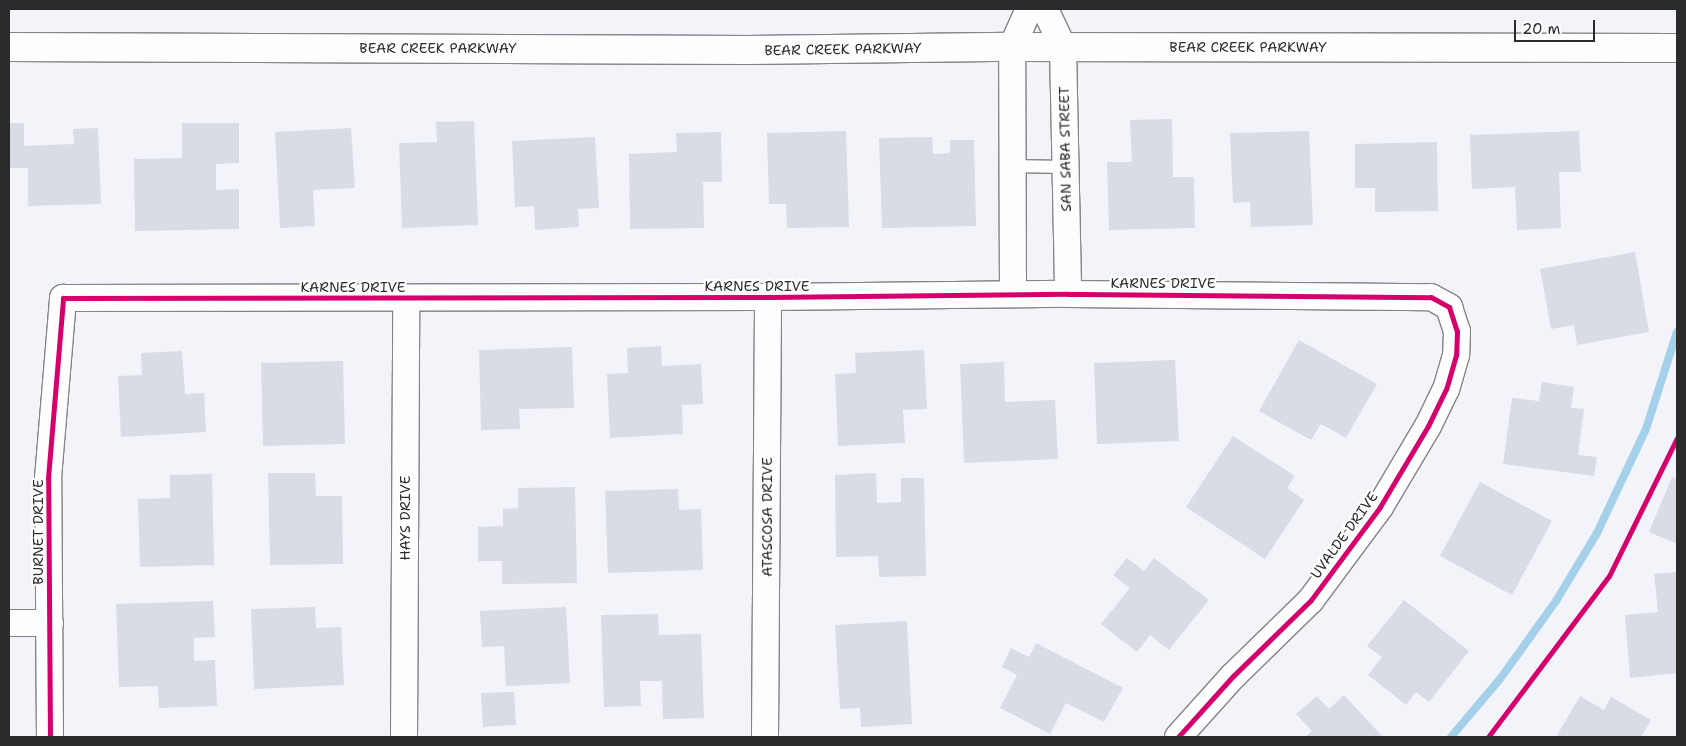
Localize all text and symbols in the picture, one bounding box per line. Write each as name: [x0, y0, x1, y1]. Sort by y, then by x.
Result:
scale bar: [1516, 10, 1597, 42]
text: 20 m: [1522, 19, 1561, 39]
street label: BEAR CREEK PARKWAY: [764, 39, 922, 59]
street label: BEAR CREEK PARKWAY: [1169, 39, 1327, 55]
street label: BEAR CREEK PARKWAY: [359, 40, 517, 56]
street label: SAN SABA STREET: [1056, 86, 1074, 212]
street label: KARNES DRIVE: [1110, 275, 1216, 291]
street label: KARNES DRIVE: [704, 278, 810, 294]
street label: KARNES DRIVE: [300, 279, 406, 295]
street label: ATASCOSA DRIVE: [759, 457, 775, 577]
street label: HAYS DRIVE: [397, 476, 413, 560]
street label: BURNET DRIVE: [30, 479, 46, 585]
street label: UVALDE DRIVE: [1307, 488, 1381, 582]

